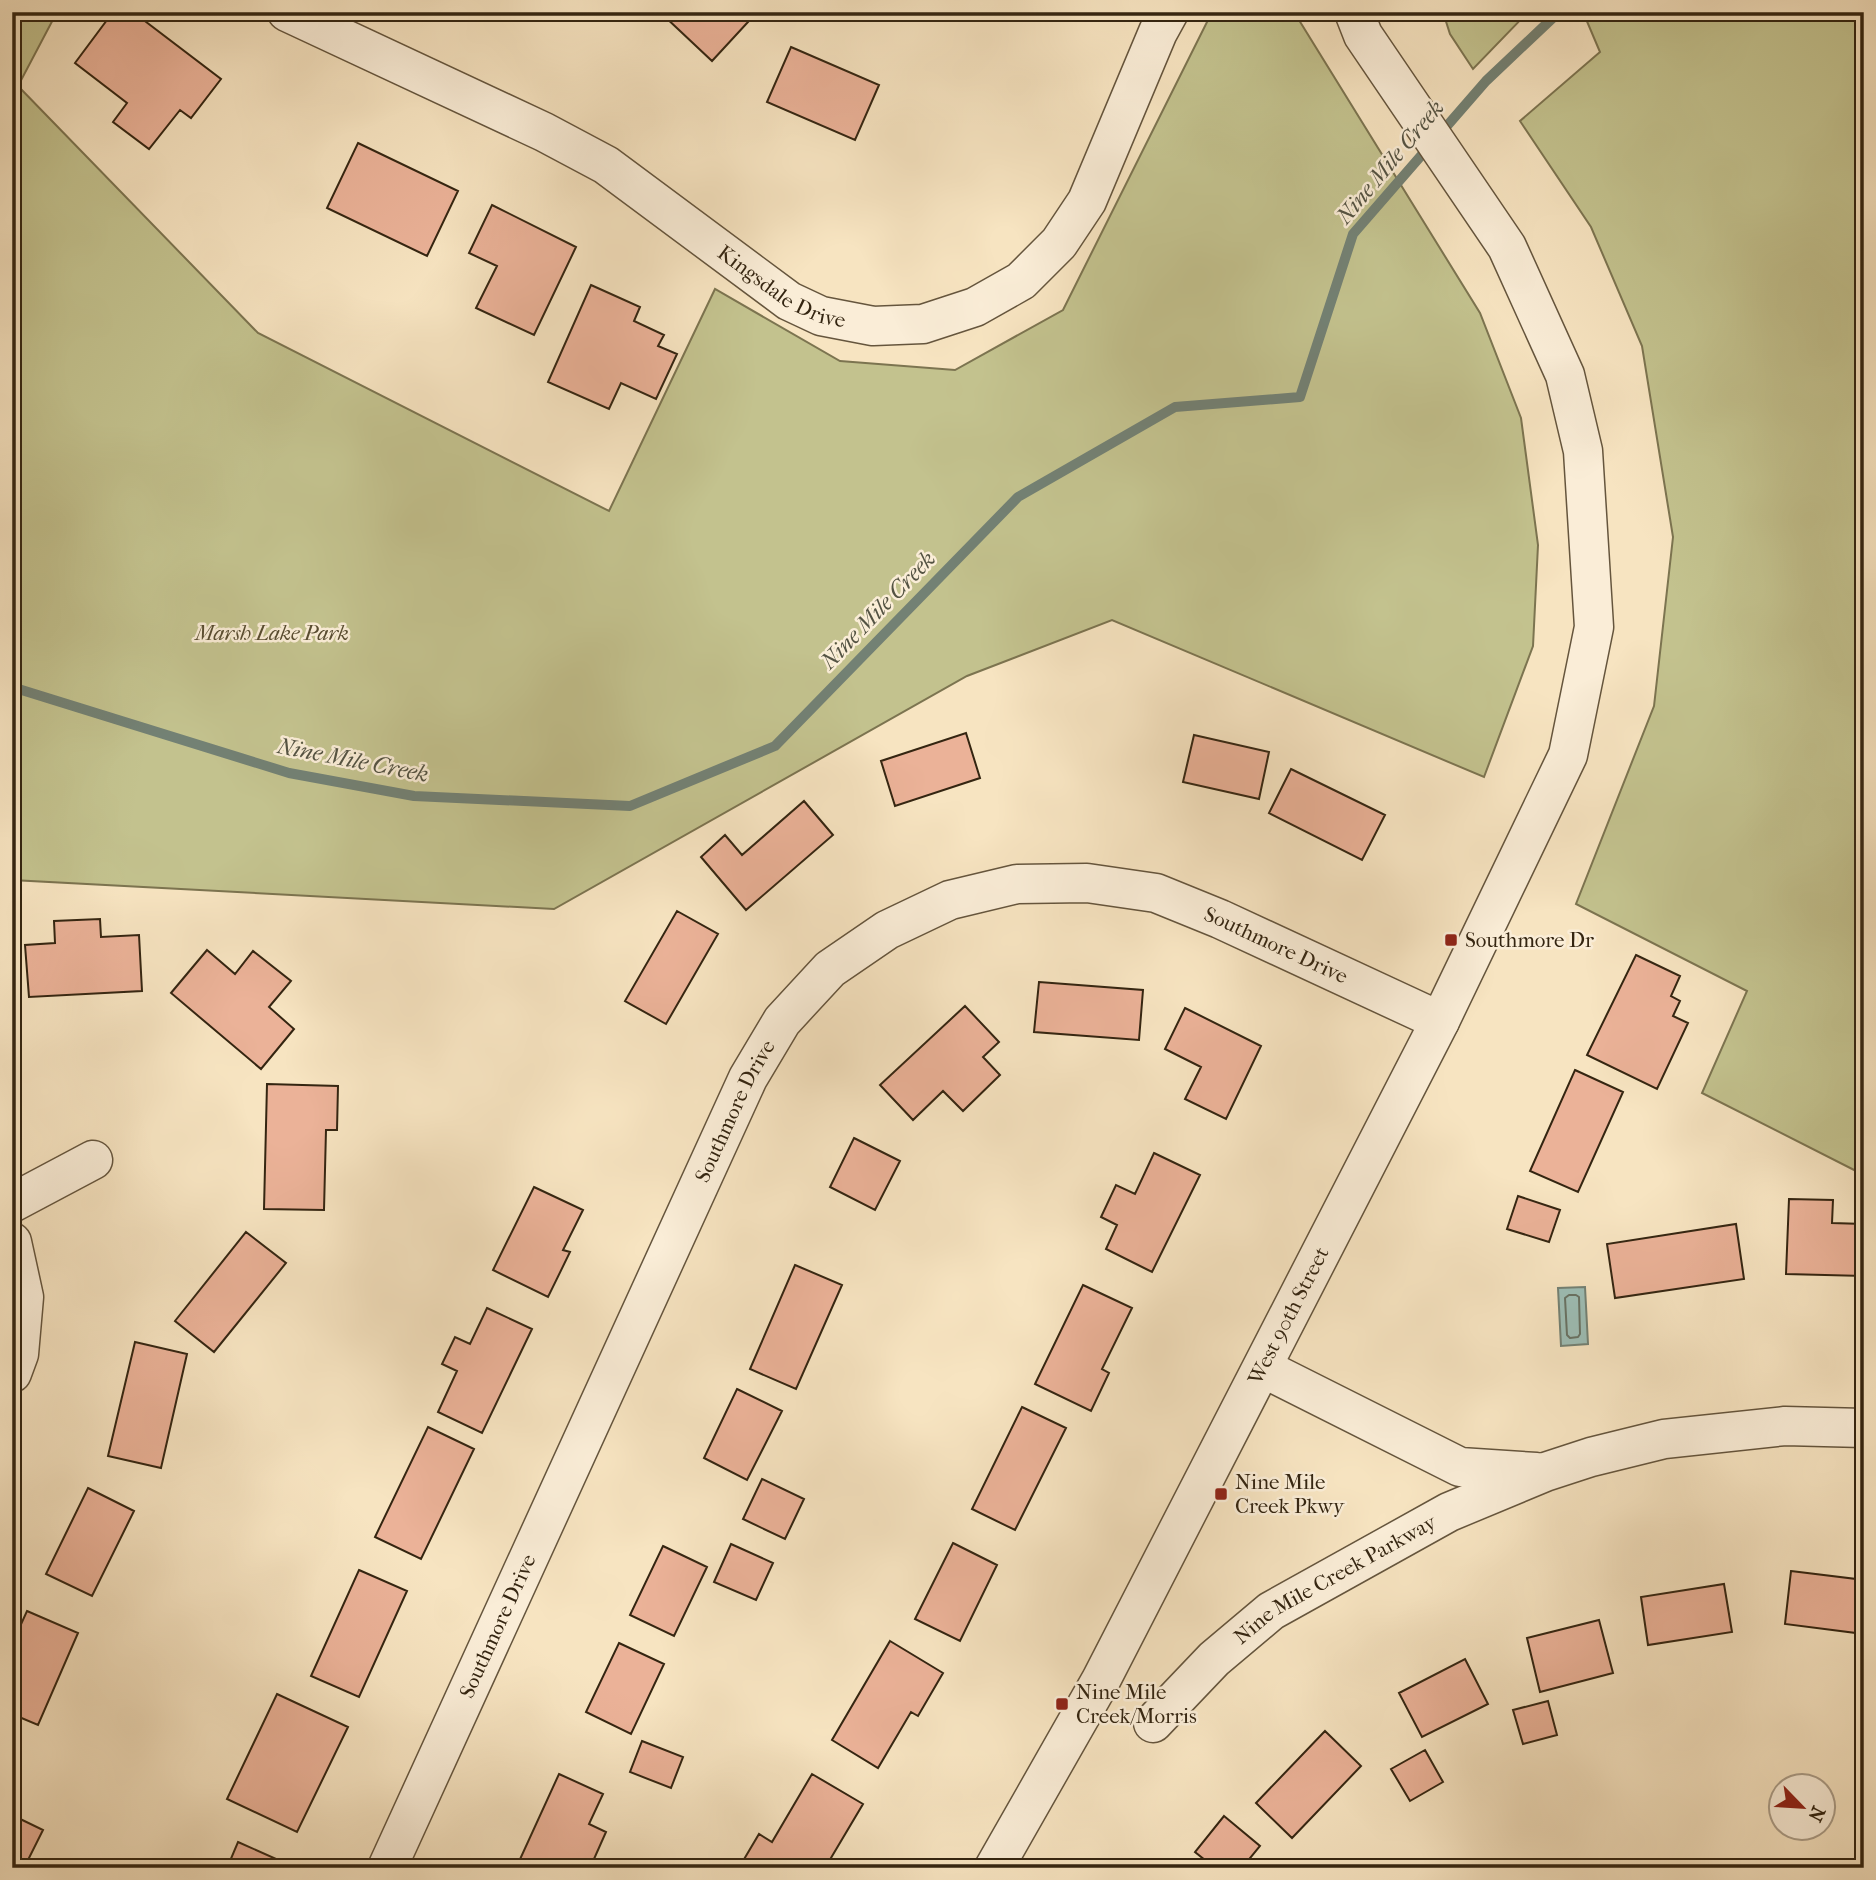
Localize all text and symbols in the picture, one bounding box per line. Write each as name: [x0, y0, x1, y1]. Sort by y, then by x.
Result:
water label: Nine Mile Creek: [1330, 95, 1450, 230]
street label: Kingsdale Drive: [713, 240, 847, 332]
water label: Nine Mile Creek: [814, 545, 941, 675]
park label: Marsh Lake Park: [193, 621, 349, 645]
water label: Nine Mile Creek: [274, 732, 431, 788]
street label: Southmore Drive: [1201, 902, 1352, 989]
place label: Southmore Dr: [1465, 928, 1594, 952]
marker: Southmore Dr: [1443, 932, 1459, 948]
street label: Southmore Drive: [690, 1036, 780, 1186]
street label: West 90th Street: [1243, 1242, 1334, 1389]
place label: Nine Mile Creek Pkwy: [1235, 1470, 1345, 1518]
marker: Nine Mile Creek Pkwy: [1213, 1486, 1229, 1502]
street label: Nine Mile Creek Parkway: [1229, 1509, 1441, 1649]
street label: Southmore Drive: [454, 1550, 541, 1702]
place label: Nine Mile Creek/Morris: [1076, 1680, 1197, 1728]
marker: Nine Mile Creek/Morris: [1054, 1696, 1070, 1712]
north arrow: [1768, 1772, 1838, 1842]
text: N: [1803, 1803, 1830, 1825]

